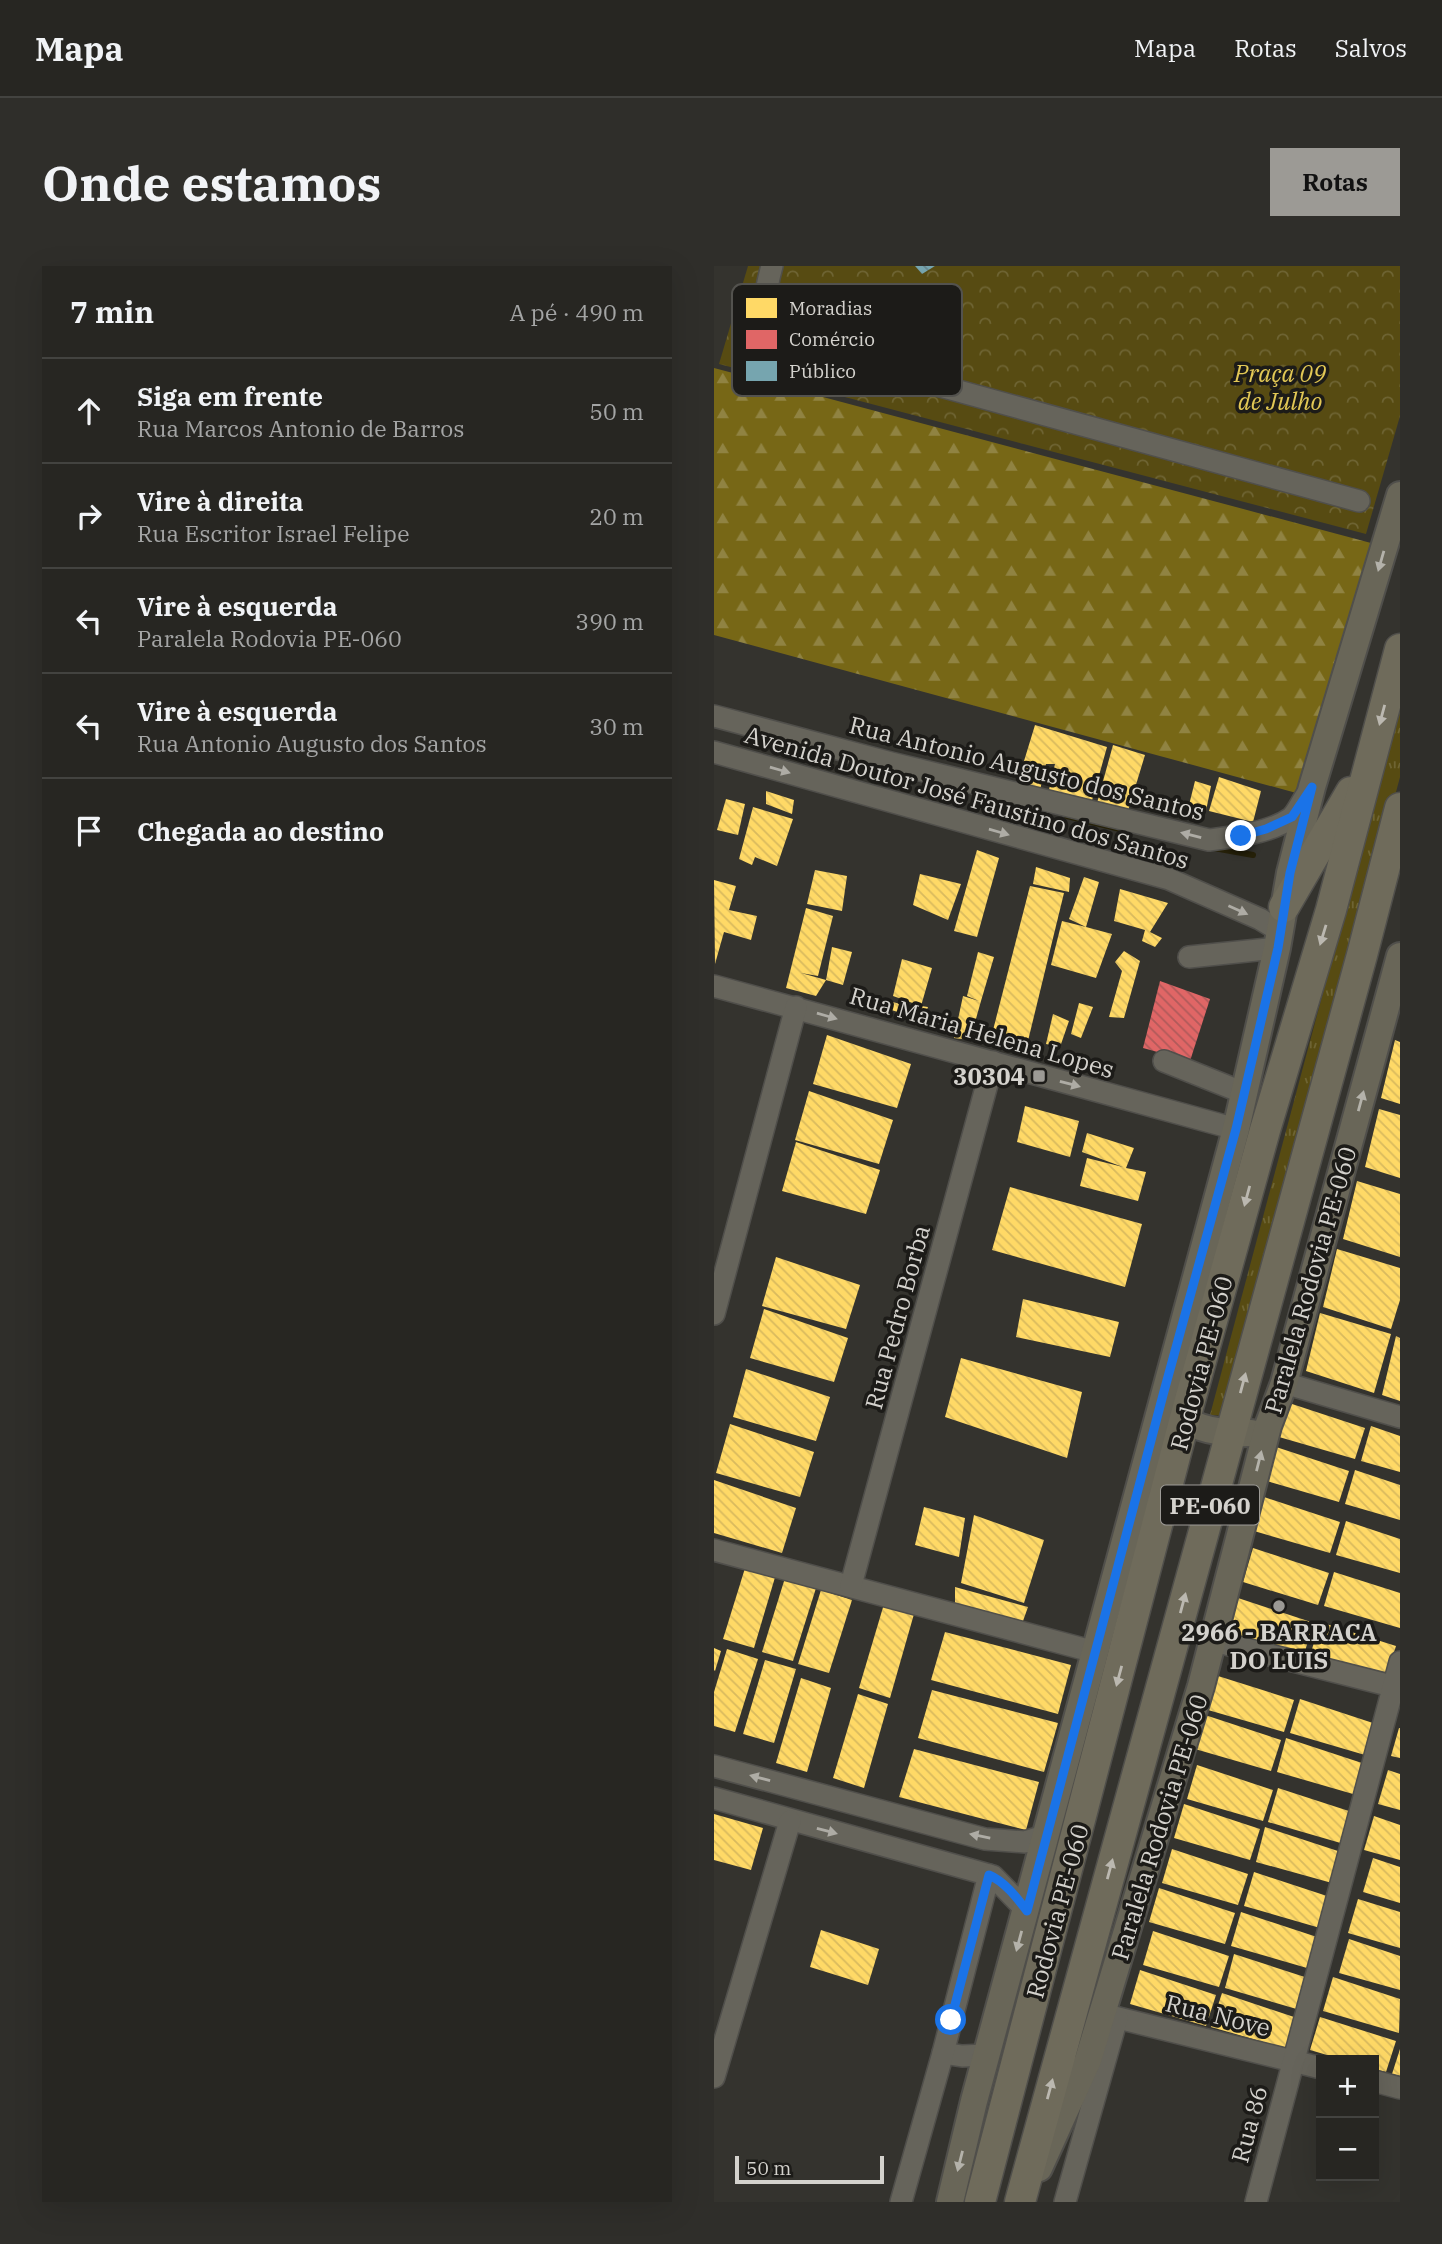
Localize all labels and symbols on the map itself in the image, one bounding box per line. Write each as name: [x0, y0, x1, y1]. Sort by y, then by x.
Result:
legend: [732, 284, 962, 396]
text: Moradias: [789, 296, 872, 320]
text: Comércio: [789, 327, 875, 351]
park label: Praça 09 de Julho: [1233, 357, 1327, 417]
text: Público: [789, 359, 856, 383]
one-way arrow: [1376, 550, 1386, 571]
one-way arrow: [1376, 704, 1387, 726]
street label: Rua Antonio Augusto dos Santos: [846, 708, 1208, 828]
street label: Avenida Doutor José Faustino dos Santos: [741, 718, 1193, 876]
one-way arrow: [770, 766, 791, 776]
route end: [1225, 820, 1256, 851]
one-way arrow: [989, 827, 1010, 837]
one-way arrow: [1180, 830, 1202, 841]
one-way arrow: [1228, 904, 1248, 916]
one-way arrow: [1318, 924, 1328, 945]
street label: Rua Maria Helena Lopes: [846, 979, 1118, 1085]
one-way arrow: [817, 1011, 839, 1022]
place label: 30304: [953, 1060, 1025, 1092]
marker: 30304: [1031, 1068, 1047, 1084]
one-way arrow: [1060, 1079, 1081, 1089]
one-way arrow: [1357, 1090, 1367, 1111]
street label: Paralela Rodovia PE-060: [1257, 1143, 1363, 1417]
one-way arrow: [1241, 1186, 1251, 1207]
street label: Rua Pedro Borba: [857, 1221, 937, 1413]
street label: Rodovia PE-060: [1162, 1272, 1240, 1454]
one-way arrow: [1239, 1372, 1249, 1393]
one-way arrow: [1254, 1450, 1265, 1472]
road number: PE-060: [1161, 1486, 1259, 1524]
one-way arrow: [1178, 1592, 1189, 1614]
marker: 2966 - BARRACA DO LUIS: [1271, 1598, 1287, 1614]
place label: 2966 - BARRACA DO LUIS: [1181, 1616, 1377, 1676]
one-way arrow: [1113, 1665, 1124, 1687]
street label: Paralela Rodovia PE-060: [1103, 1690, 1215, 1964]
one-way arrow: [749, 1772, 771, 1783]
street label: Rodovia PE-060: [1018, 1820, 1096, 2002]
one-way arrow: [816, 1826, 837, 1836]
one-way arrow: [969, 1831, 991, 1842]
one-way arrow: [1106, 1859, 1116, 1880]
one-way arrow: [1013, 1931, 1023, 1952]
street label: Rua Nove: [1162, 1987, 1274, 2043]
route start: [935, 2004, 966, 2035]
one-way arrow: [1046, 2078, 1056, 2099]
street label: Rua 86: [1223, 2082, 1275, 2166]
one-way arrow: [954, 2150, 965, 2172]
scale bar: [735, 2153, 884, 2185]

